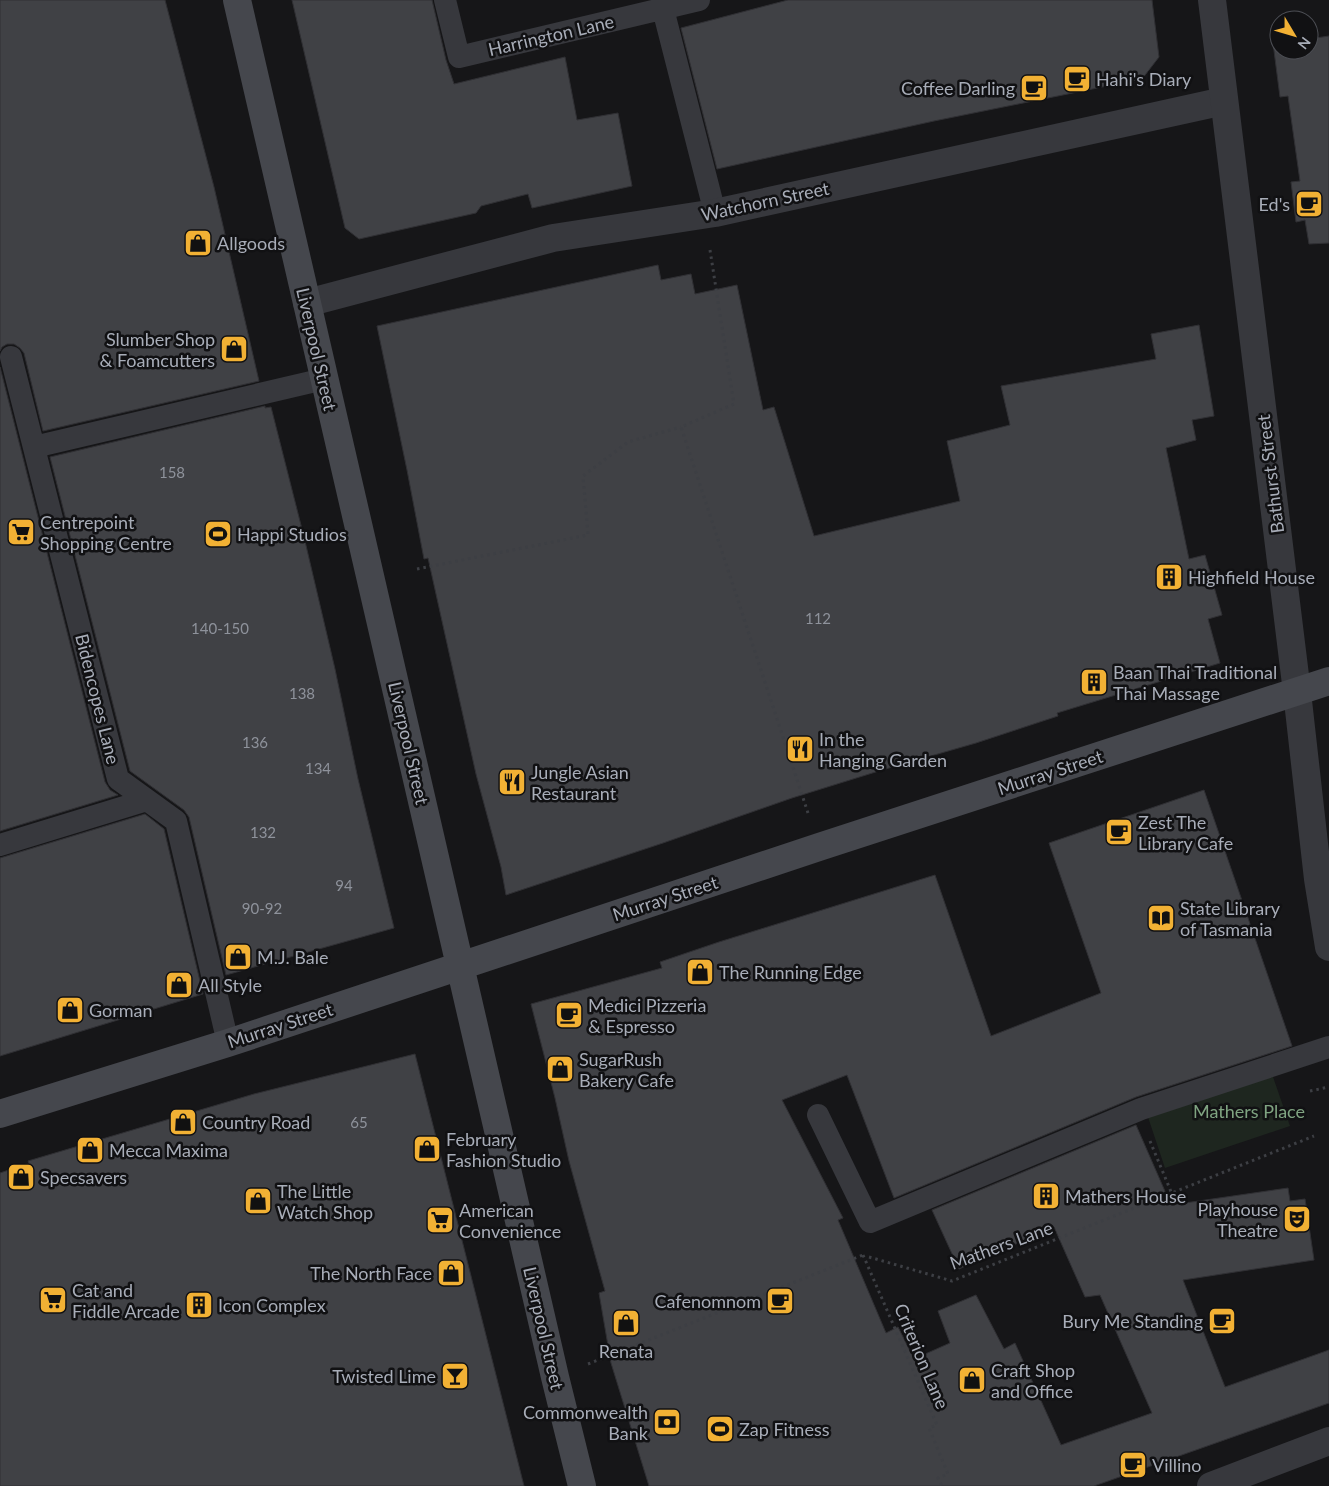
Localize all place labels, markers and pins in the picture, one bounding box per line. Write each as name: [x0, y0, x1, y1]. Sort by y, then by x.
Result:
cafe icon: Hahi's Diary: [1062, 64, 1092, 94]
place label: Hahi's Diary: [1096, 68, 1192, 90]
cafe icon: Coffee Darling: [1019, 73, 1049, 103]
place label: Coffee Darling: [901, 77, 1015, 99]
cafe icon: Ed's: [1294, 189, 1324, 219]
place label: Ed's: [1259, 193, 1290, 215]
shop icon: Allgoods: [183, 228, 213, 258]
place label: Allgoods: [217, 232, 285, 254]
place label: Slumber Shop & Foamcutters: [100, 328, 215, 371]
shop icon: Slumber Shop & Foamcutters: [219, 334, 249, 364]
place label: Centrepoint Shopping Centre: [40, 511, 172, 554]
supermarket icon: Centrepoint Shopping Centre: [6, 517, 36, 547]
sports icon: Happi Studios: [203, 519, 233, 549]
place label: Happi Studios: [237, 523, 347, 545]
building icon: Highfield House: [1154, 562, 1184, 592]
place label: Highfield House: [1188, 566, 1315, 588]
place label: Baan Thai Traditional Thai Massage: [1113, 661, 1277, 704]
building icon: Baan Thai Traditional Thai Massage: [1079, 667, 1109, 697]
place label: In the Hanging Garden: [819, 728, 947, 771]
restaurant icon: In the Hanging Garden: [785, 734, 815, 764]
place label: Jungle Asian Restaurant: [531, 761, 629, 804]
restaurant icon: Jungle Asian Restaurant: [497, 767, 527, 797]
place label: Zest The Library Cafe: [1138, 811, 1233, 854]
cafe icon: Zest The Library Cafe: [1104, 817, 1134, 847]
place label: State Library of Tasmania: [1180, 897, 1281, 940]
library icon: State Library of Tasmania: [1146, 903, 1176, 933]
shop icon: M.J. Bale: [223, 942, 253, 972]
place label: M.J. Bale: [257, 946, 328, 968]
shop icon: The Running Edge: [685, 957, 715, 987]
place label: The Running Edge: [719, 961, 862, 983]
shop icon: All Style: [164, 970, 194, 1000]
place label: All Style: [198, 974, 262, 996]
place label: Medici Pizzeria & Espresso: [588, 994, 706, 1037]
shop icon: Gorman: [55, 995, 85, 1025]
place label: Gorman: [89, 999, 153, 1021]
cafe icon: Medici Pizzeria & Espresso: [554, 1000, 584, 1030]
place label: SugarRush Bakery Cafe: [579, 1048, 674, 1091]
shop icon: SugarRush Bakery Cafe: [545, 1054, 575, 1084]
shop icon: Country Road: [168, 1107, 198, 1137]
place label: Country Road: [202, 1111, 310, 1133]
place label: February Fashion Studio: [446, 1128, 561, 1171]
shop icon: February Fashion Studio: [412, 1134, 442, 1164]
shop icon: Mecca Maxima: [75, 1135, 105, 1165]
place label: Mecca Maxima: [109, 1139, 228, 1161]
shop icon: Specsavers: [6, 1162, 36, 1192]
place label: Specsavers: [40, 1166, 127, 1188]
place label: The Little Watch Shop: [277, 1180, 373, 1223]
building icon: Mathers House: [1031, 1181, 1061, 1211]
place label: Mathers House: [1065, 1185, 1186, 1207]
shop icon: The Little Watch Shop: [243, 1186, 273, 1216]
place label: Playhouse Theatre: [1197, 1198, 1278, 1241]
place label: American Convenience: [459, 1199, 561, 1242]
theatre icon: Playhouse Theatre: [1282, 1204, 1312, 1234]
supermarket icon: American Convenience: [425, 1205, 455, 1235]
shop icon: The North Face: [436, 1258, 466, 1288]
place label: The North Face: [310, 1262, 432, 1284]
place label: Cat and Fiddle Arcade: [72, 1279, 180, 1322]
supermarket icon: Cat and Fiddle Arcade: [38, 1285, 68, 1315]
cafe icon: Cafenomnom: [765, 1286, 795, 1316]
building icon: Icon Complex: [184, 1290, 214, 1320]
place label: Cafenomnom: [655, 1290, 761, 1312]
place label: Icon Complex: [218, 1294, 326, 1316]
cafe icon: Bury Me Standing: [1207, 1306, 1237, 1336]
shop icon: Renata: [611, 1308, 641, 1338]
place label: Bury Me Standing: [1062, 1310, 1203, 1332]
place label: Renata: [599, 1340, 653, 1362]
place label: Craft Shop and Office: [991, 1359, 1075, 1402]
bar icon: Twisted Lime: [440, 1361, 470, 1391]
place label: Twisted Lime: [332, 1365, 436, 1387]
shop icon: Craft Shop and Office: [957, 1365, 987, 1395]
place label: Commonwealth Bank: [523, 1401, 649, 1444]
bank icon: Commonwealth Bank: [652, 1407, 682, 1437]
sports icon: Zap Fitness: [705, 1414, 735, 1444]
place label: Zap Fitness: [739, 1418, 830, 1440]
cafe icon: Villino: [1118, 1450, 1148, 1480]
place label: Villino: [1152, 1454, 1202, 1476]

